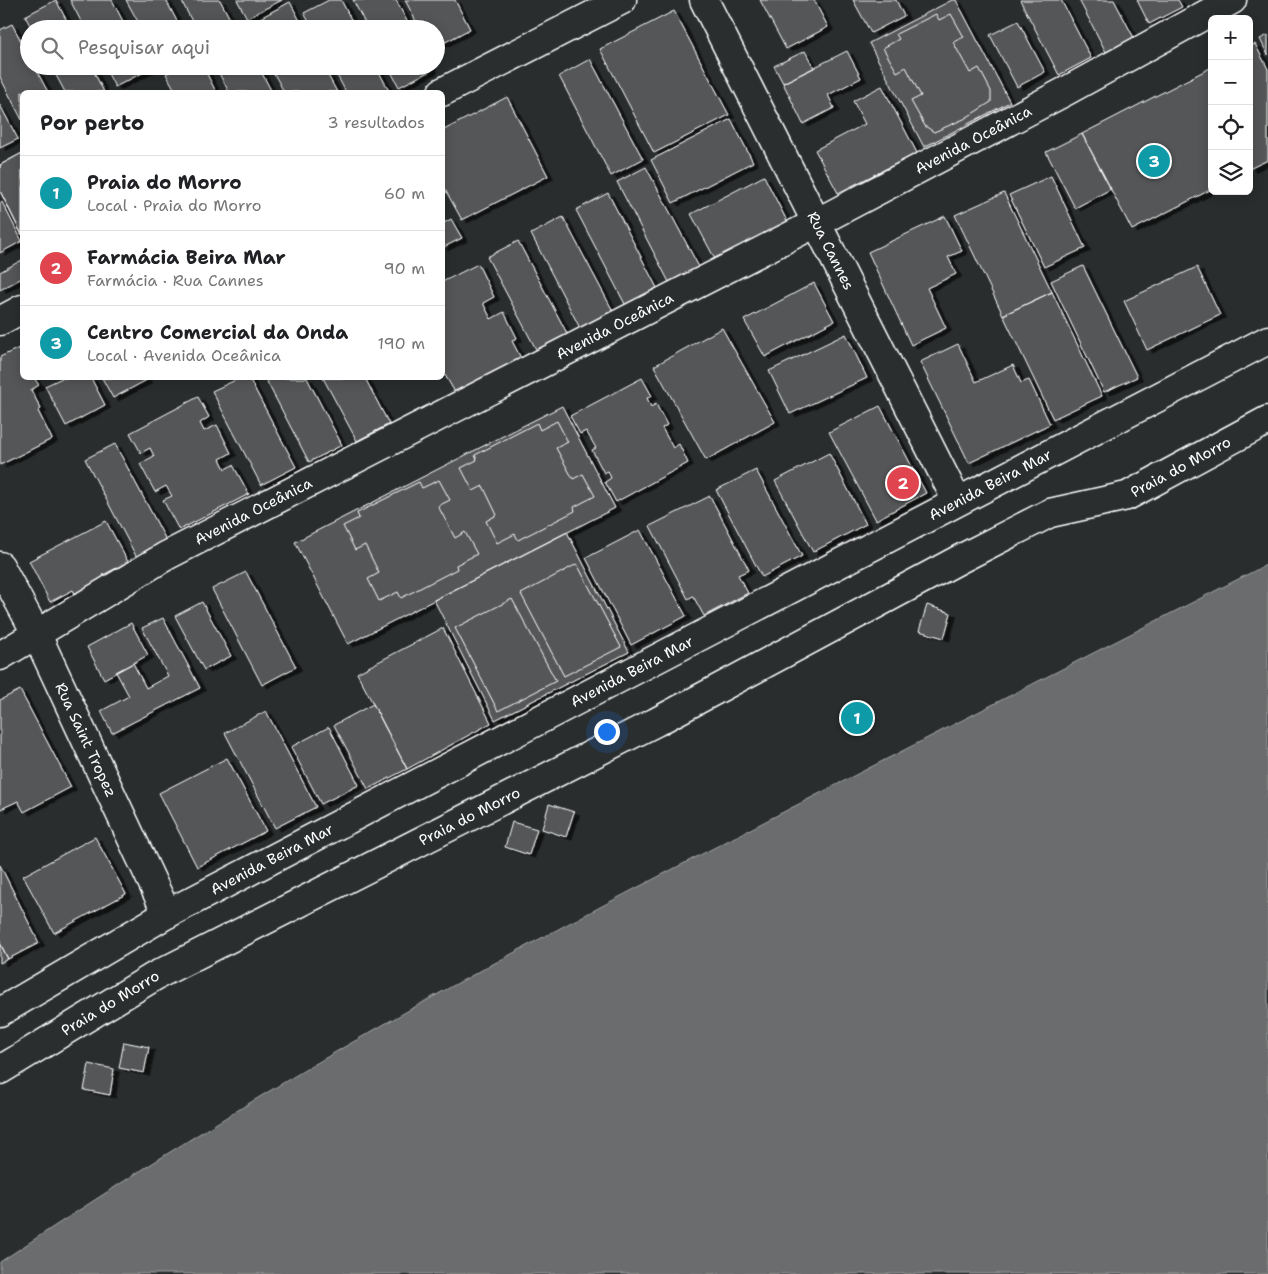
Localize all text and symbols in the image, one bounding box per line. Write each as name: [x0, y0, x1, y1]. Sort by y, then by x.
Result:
map controls: [1208, 15, 1253, 195]
button: +: [1208, 15, 1253, 60]
search box: [20, 20, 445, 75]
icon: search: [38, 34, 66, 62]
text: Pesquisar aqui: [78, 35, 210, 60]
button: −: [1208, 60, 1253, 105]
street label: Avenida Oceânica: [911, 101, 1036, 179]
button: locate: [1208, 105, 1253, 150]
text: Por perto: [40, 109, 144, 137]
text: 3 resultados: [327, 112, 425, 133]
pin: 3: [1138, 142, 1170, 180]
button: layers: [1208, 150, 1253, 195]
text: Praia do Morro: [87, 170, 242, 195]
text: 1: [52, 183, 60, 204]
text: 60 m: [384, 183, 425, 204]
text: Local · Praia do Morro: [87, 195, 261, 216]
street label: Rua Cannes: [802, 208, 859, 293]
text: Farmácia Beira Mar: [87, 245, 286, 270]
text: 2: [50, 258, 62, 279]
text: 90 m: [384, 258, 425, 279]
text: Farmácia · Rua Cannes: [87, 270, 264, 291]
street label: Avenida Oceânica: [553, 287, 677, 365]
text: Centro Comercial da Onda: [87, 320, 348, 345]
text: 3: [50, 333, 62, 354]
text: 190 m: [378, 333, 425, 354]
text: Local · Avenida Oceânica: [87, 345, 281, 366]
street label: Praia do Morro: [1127, 432, 1234, 502]
street label: Avenida Beira Mar: [925, 444, 1055, 525]
pin: 2: [887, 464, 919, 502]
street label: Avenida Oceânica: [191, 473, 316, 550]
street label: Avenida Beira Mar: [567, 631, 697, 712]
street label: Rua Saint Tropez: [50, 679, 121, 800]
pin: 1: [841, 699, 873, 737]
your location: [594, 719, 620, 745]
street label: Praia do Morro: [416, 782, 524, 851]
street label: Avenida Beira Mar: [207, 819, 337, 900]
street label: Praia do Morro: [58, 966, 163, 1040]

